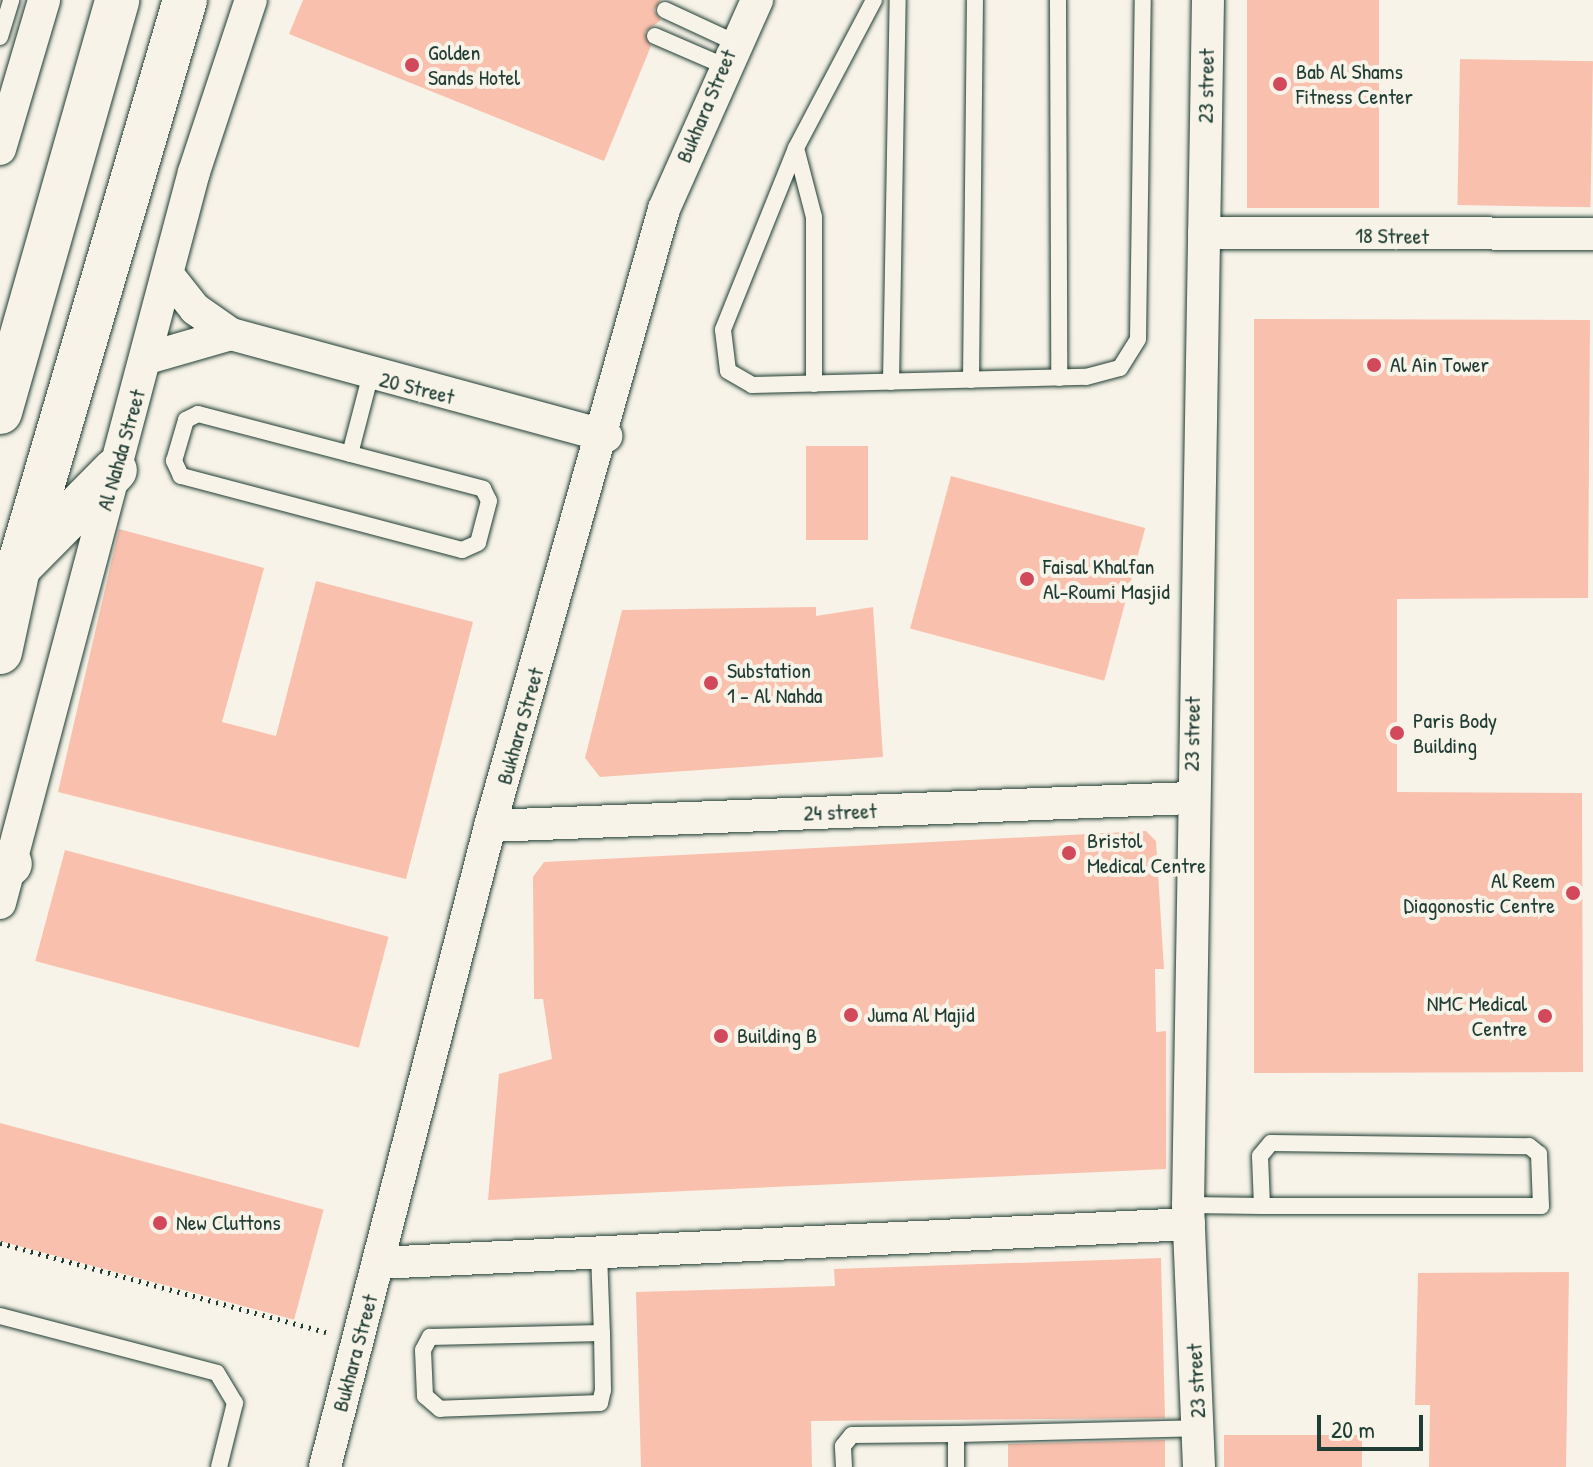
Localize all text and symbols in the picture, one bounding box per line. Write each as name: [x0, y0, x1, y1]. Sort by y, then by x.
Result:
place label: Golden Sands Hotel: [428, 39, 520, 90]
street label: Bukhara Street: [670, 45, 742, 167]
street label: 23 street: [1192, 48, 1220, 124]
marker: Golden Sands Hotel: [403, 56, 421, 74]
place label: Bab Al Shams Fitness Center: [1296, 58, 1413, 110]
marker: Bab Al Shams Fitness Center: [1271, 75, 1289, 93]
street label: 18 Street: [1355, 222, 1429, 250]
place label: Al Ain Tower: [1390, 352, 1489, 378]
marker: Al Ain Tower: [1365, 356, 1383, 374]
street label: 20 Street: [377, 366, 457, 410]
street label: Al Nahda Street: [91, 386, 151, 514]
place label: Faisal Khalfan Al-Roumi Masjid: [1043, 553, 1170, 604]
marker: Faisal Khalfan Al-Roumi Masjid: [1018, 570, 1036, 588]
place label: Substation 1 - Al Nahda: [727, 657, 822, 708]
street label: Bukhara Street: [491, 665, 549, 787]
marker: Substation 1 - Al Nahda: [702, 674, 720, 692]
street label: 23 street: [1178, 696, 1206, 772]
place label: Paris Body Building: [1413, 707, 1497, 758]
marker: Paris Body Building: [1388, 724, 1406, 742]
street label: 24 street: [803, 798, 877, 826]
place label: Bristol Medical Centre: [1087, 827, 1206, 878]
marker: Bristol Medical Centre: [1058, 842, 1080, 864]
place label: Al Reem Diagonostic Centre: [1403, 867, 1555, 918]
marker: Al Reem Diagonostic Centre: [1562, 882, 1584, 904]
place label: NMC Medical Centre: [1427, 990, 1527, 1042]
place label: Juma Al Majid: [867, 1002, 975, 1028]
marker: NMC Medical Centre: [1534, 1005, 1556, 1027]
marker: Juma Al Majid: [842, 1006, 860, 1024]
place label: Building B: [737, 1023, 817, 1049]
marker: Building B: [712, 1027, 730, 1045]
place label: New Cluttons: [176, 1210, 281, 1236]
marker: New Cluttons: [151, 1214, 169, 1232]
street label: Bukhara Street: [327, 1291, 383, 1415]
street label: 23 street: [1181, 1343, 1211, 1419]
scale bar: [1321, 1399, 1427, 1449]
text: 20 m: [1331, 1413, 1375, 1445]

